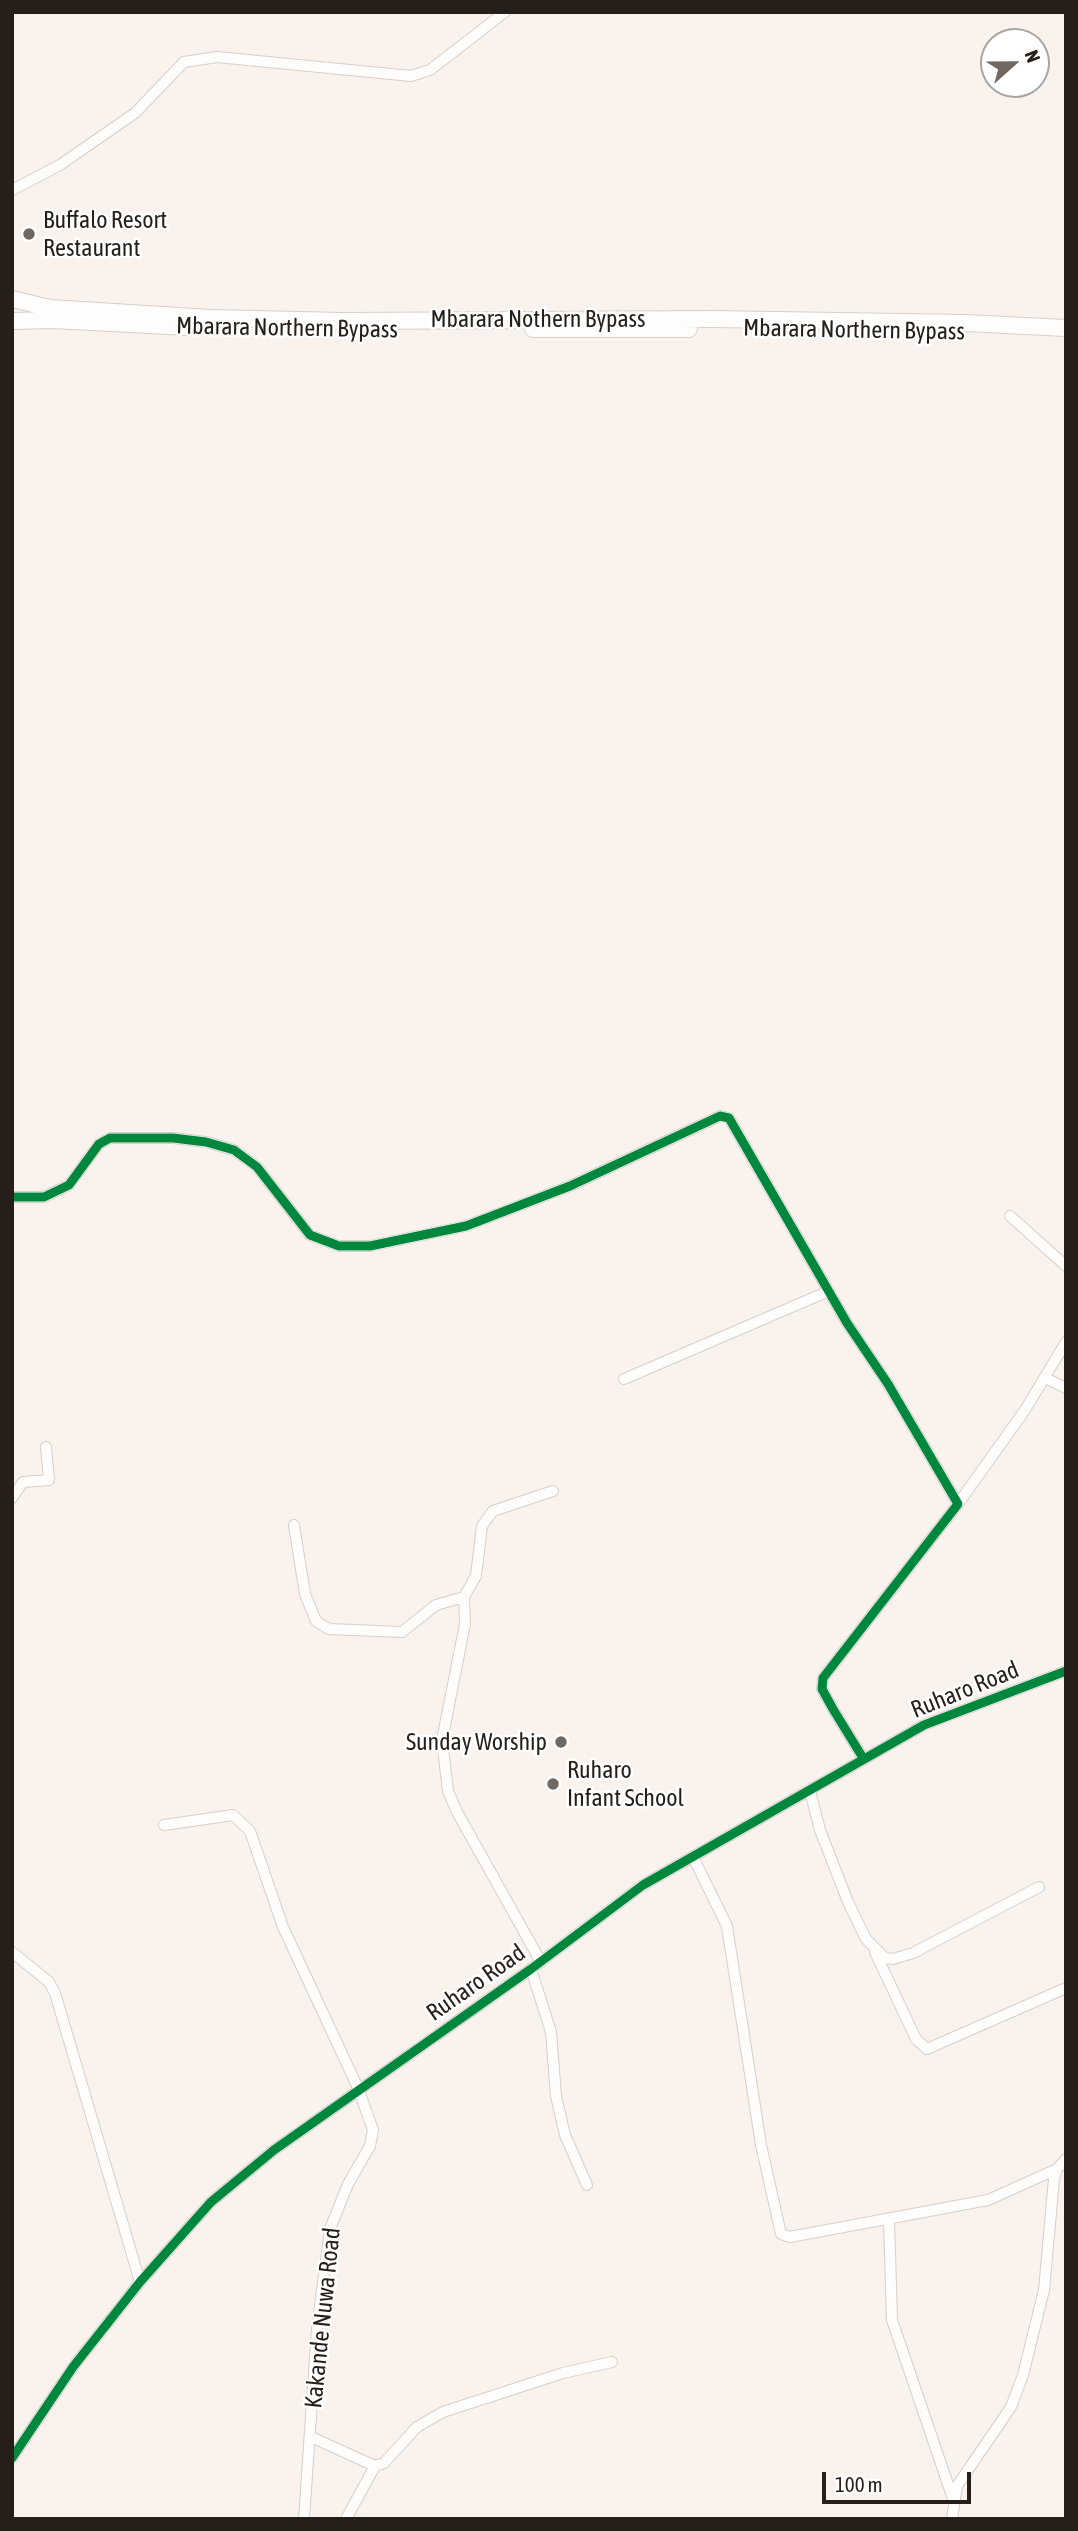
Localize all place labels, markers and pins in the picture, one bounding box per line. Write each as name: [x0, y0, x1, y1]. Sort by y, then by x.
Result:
place label: Buffalo Resort Restaurant: [43, 206, 167, 262]
marker: Buffalo Resort Restaurant: [21, 226, 37, 242]
place label: Sunday Worship: [406, 1728, 547, 1756]
marker: Sunday Worship: [553, 1734, 569, 1750]
place label: Ruharo Infant School: [567, 1756, 684, 1812]
marker: Ruharo Infant School: [545, 1776, 561, 1792]

